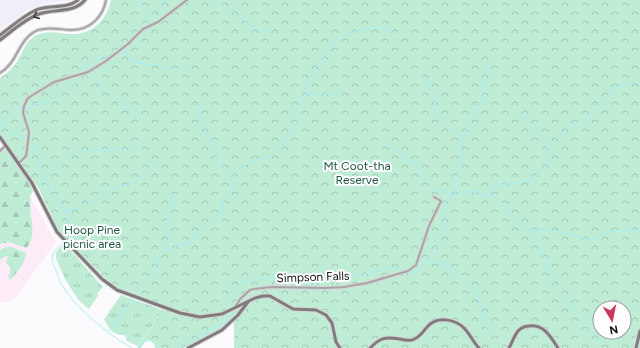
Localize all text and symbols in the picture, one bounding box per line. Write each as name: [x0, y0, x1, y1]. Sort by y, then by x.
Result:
one-way arrow: [33, 11, 40, 19]
park label: Mt Coot-tha Reserve: [323, 159, 391, 187]
park label: Hoop Pine picnic area: [63, 223, 121, 251]
street label: Simpson Falls: [276, 269, 350, 285]
north arrow: [592, 300, 632, 340]
text: N: [608, 322, 619, 336]

